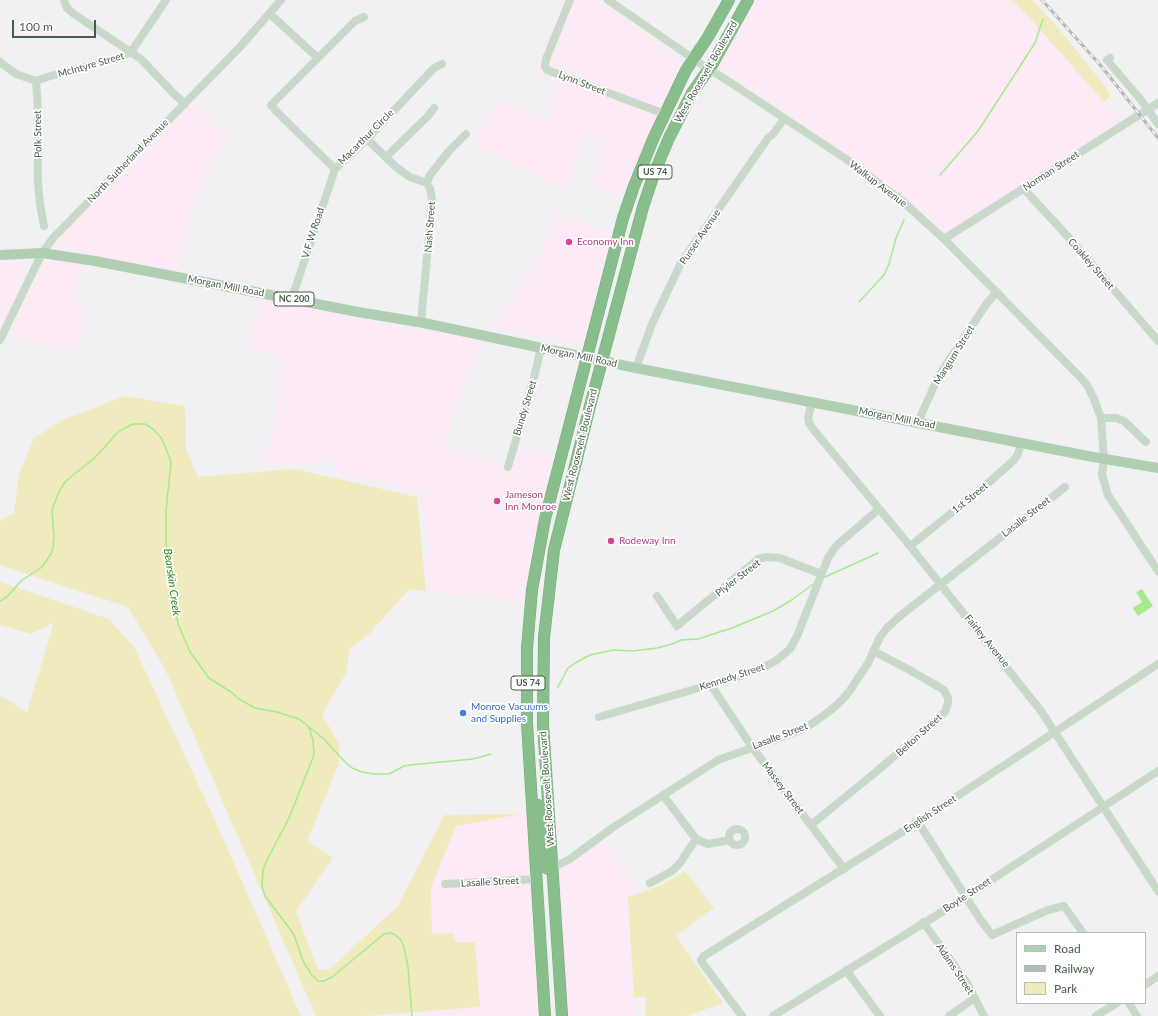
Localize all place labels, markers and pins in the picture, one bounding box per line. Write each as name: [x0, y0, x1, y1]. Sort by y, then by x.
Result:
place label: Economy Inn: [577, 236, 634, 248]
marker: Economy Inn: [564, 237, 574, 247]
place label: Jameson Inn Monroe: [505, 489, 556, 512]
marker: Jameson Inn Monroe: [492, 496, 502, 506]
place label: Rodeway Inn: [619, 535, 676, 547]
marker: Rodeway Inn: [606, 536, 616, 546]
place label: Monroe Vacuums and Supplies: [471, 701, 548, 724]
marker: Monroe Vacuums and Supplies: [458, 708, 468, 718]

